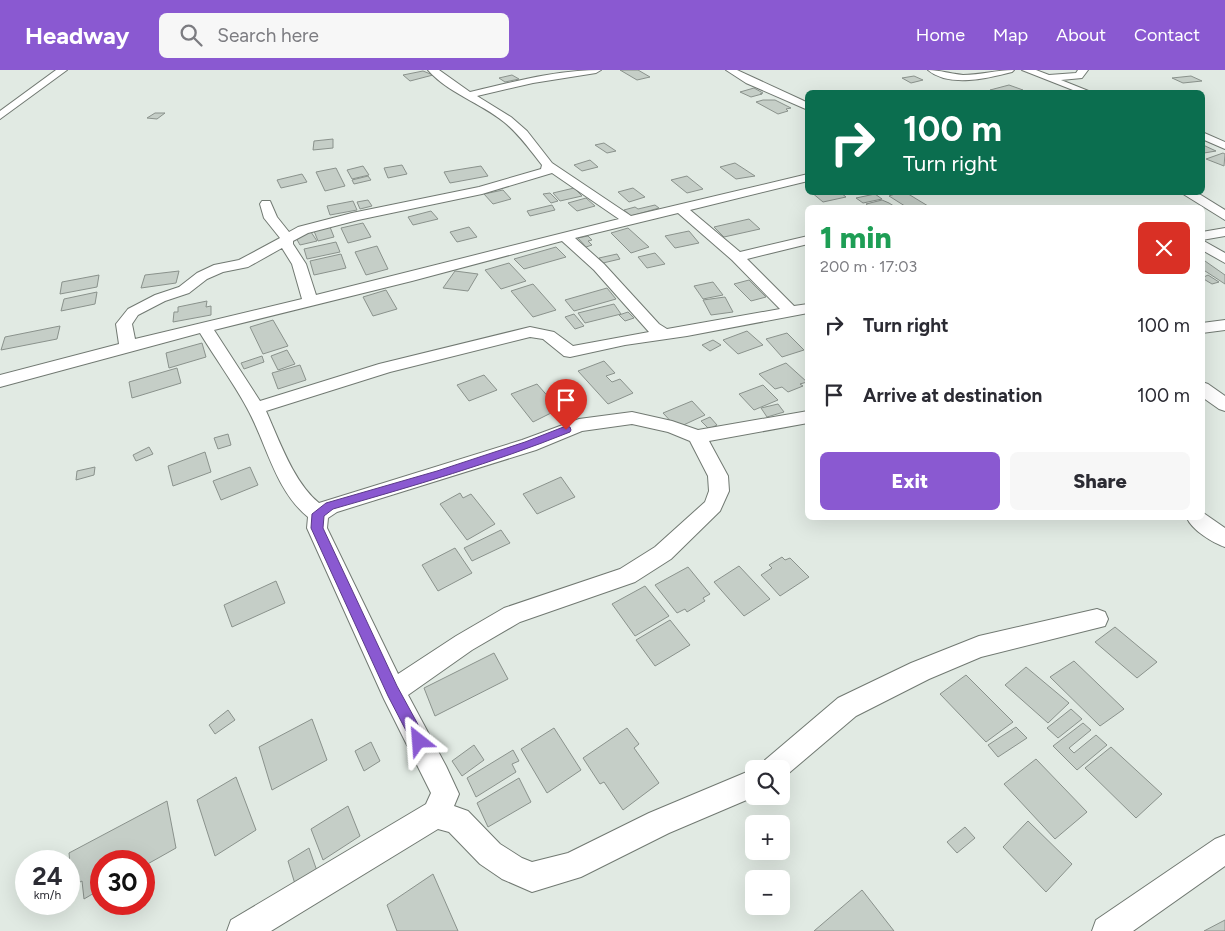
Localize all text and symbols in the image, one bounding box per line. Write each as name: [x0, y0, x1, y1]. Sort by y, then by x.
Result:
search box: [159, 13, 509, 58]
text: Headway: [25, 21, 129, 50]
icon: search: [177, 21, 205, 49]
text: Search here: [217, 24, 319, 47]
text: Home: [916, 24, 965, 46]
text: Map: [993, 24, 1028, 46]
text: About: [1056, 24, 1106, 46]
text: Contact: [1134, 24, 1200, 46]
text: 100 m: [903, 108, 1002, 150]
icon: right: [820, 110, 885, 175]
text: Turn right: [903, 150, 998, 177]
text: 1 min: [820, 219, 892, 256]
button: close: [1138, 222, 1190, 274]
text: 200 m · 17:03: [820, 257, 917, 276]
icon: right: [820, 311, 848, 339]
text: Turn right: [863, 314, 949, 337]
text: 100 m: [1137, 314, 1190, 337]
pin: [545, 379, 587, 430]
icon: arrive: [820, 381, 848, 409]
text: Arrive at destination: [863, 384, 1042, 407]
text: 100 m: [1137, 384, 1190, 407]
icon: arrive: [552, 386, 580, 414]
button: Exit: [820, 452, 1000, 510]
button: Share: [1010, 452, 1190, 510]
position arrow: [392, 714, 444, 766]
map controls: [745, 760, 790, 915]
button: search: [745, 760, 790, 805]
button: +: [745, 815, 790, 860]
speed limit sign: 30: [90, 850, 155, 915]
text: 24: [32, 861, 63, 891]
button: −: [745, 870, 790, 915]
text: km/h: [34, 888, 61, 902]

